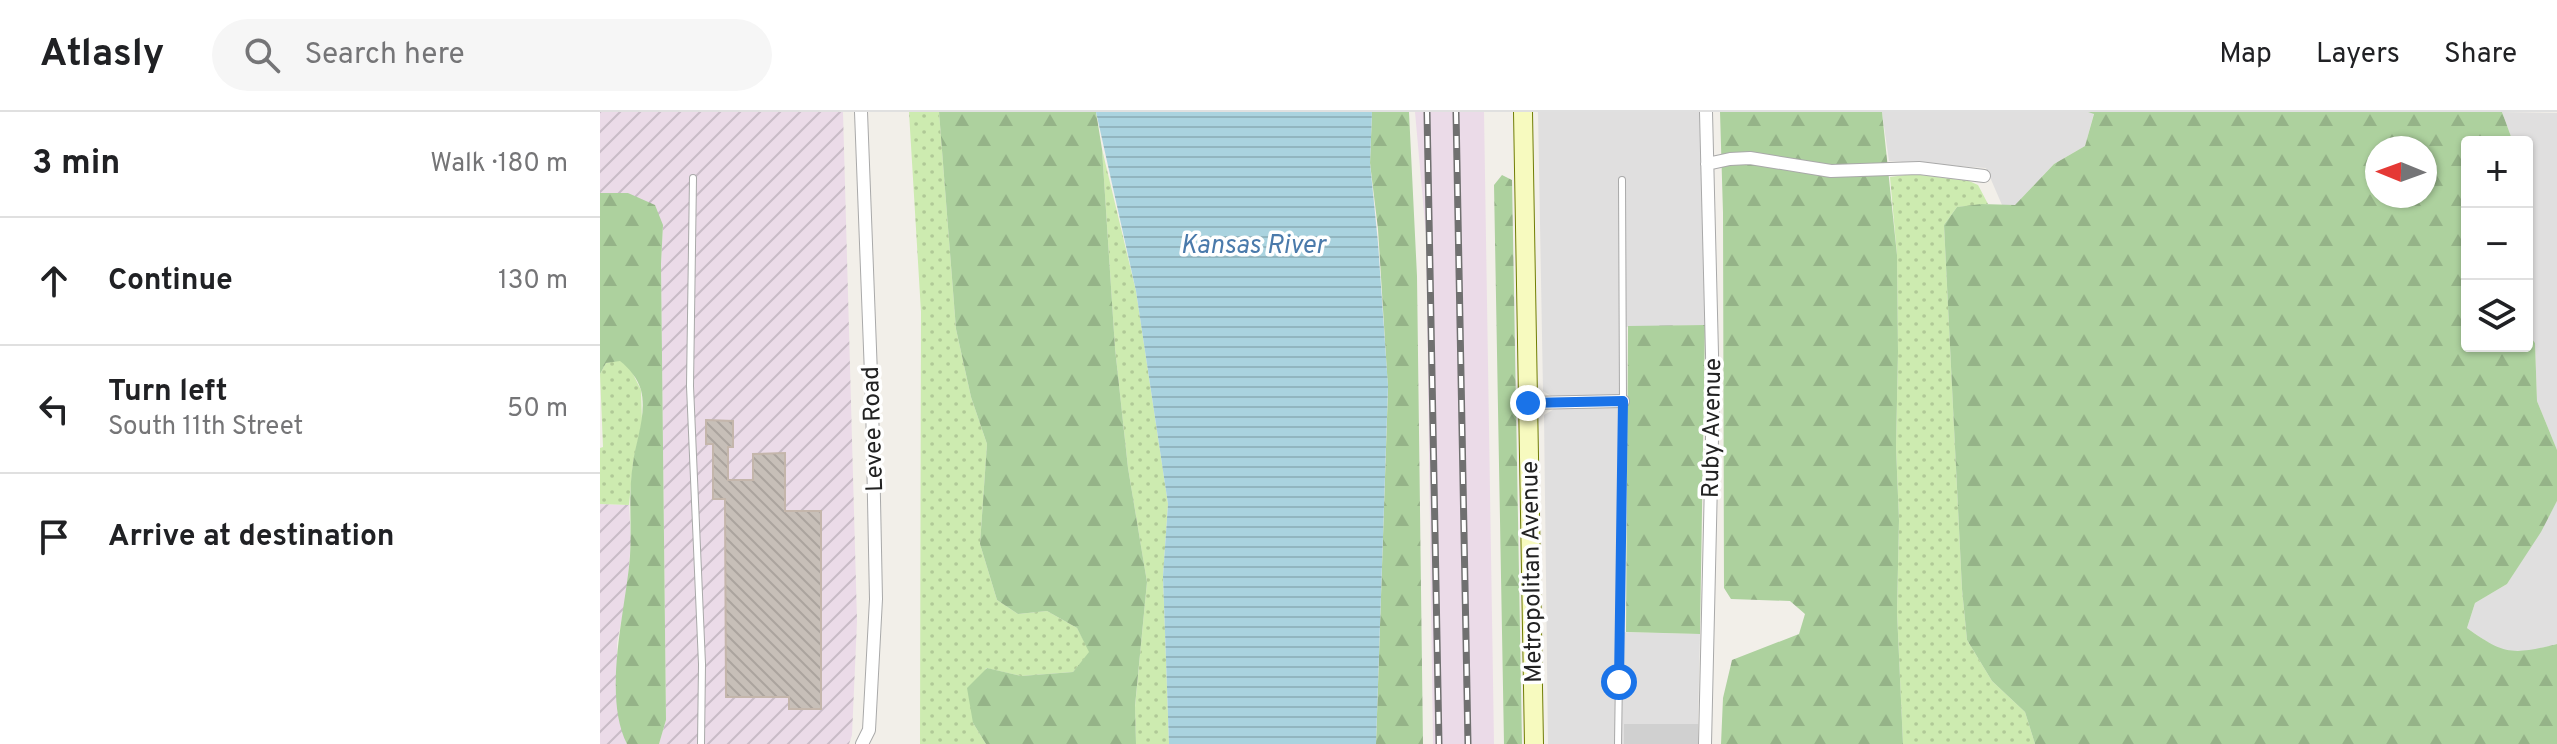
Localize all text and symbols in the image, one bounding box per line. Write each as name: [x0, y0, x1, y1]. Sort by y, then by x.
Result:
search box: [212, 19, 772, 91]
text: Atlasly: [40, 31, 164, 80]
icon: search: [240, 33, 284, 77]
text: Search here: [304, 37, 465, 74]
text: Map: [2219, 37, 2272, 73]
text: Layers: [2316, 37, 2400, 73]
text: Share: [2444, 37, 2517, 73]
north arrow: [2365, 136, 2437, 208]
map controls: [2461, 136, 2533, 352]
button: +: [2461, 136, 2533, 208]
text: 3 min: [32, 143, 120, 186]
text: Walk · 180 m: [430, 148, 568, 181]
button: −: [2461, 208, 2533, 280]
water label: Kansas River: [1180, 230, 1328, 263]
icon: ahead: [32, 259, 76, 303]
text: Continue: [108, 263, 233, 300]
text: 130 m: [498, 265, 568, 298]
button: layers: [2461, 280, 2533, 352]
street label: Ruby Avenue: [1697, 358, 1729, 498]
street label: Levee Road: [857, 366, 891, 492]
text: Turn left: [108, 374, 228, 411]
route end: [1510, 385, 1546, 421]
icon: left: [32, 387, 76, 431]
text: 50 m: [507, 393, 568, 426]
text: South 11th Street: [108, 411, 303, 444]
street label: Metropolitan Avenue: [1516, 461, 1550, 683]
icon: arrive: [32, 515, 76, 559]
text: Arrive at destination: [108, 519, 394, 556]
route start: [1601, 664, 1637, 700]

